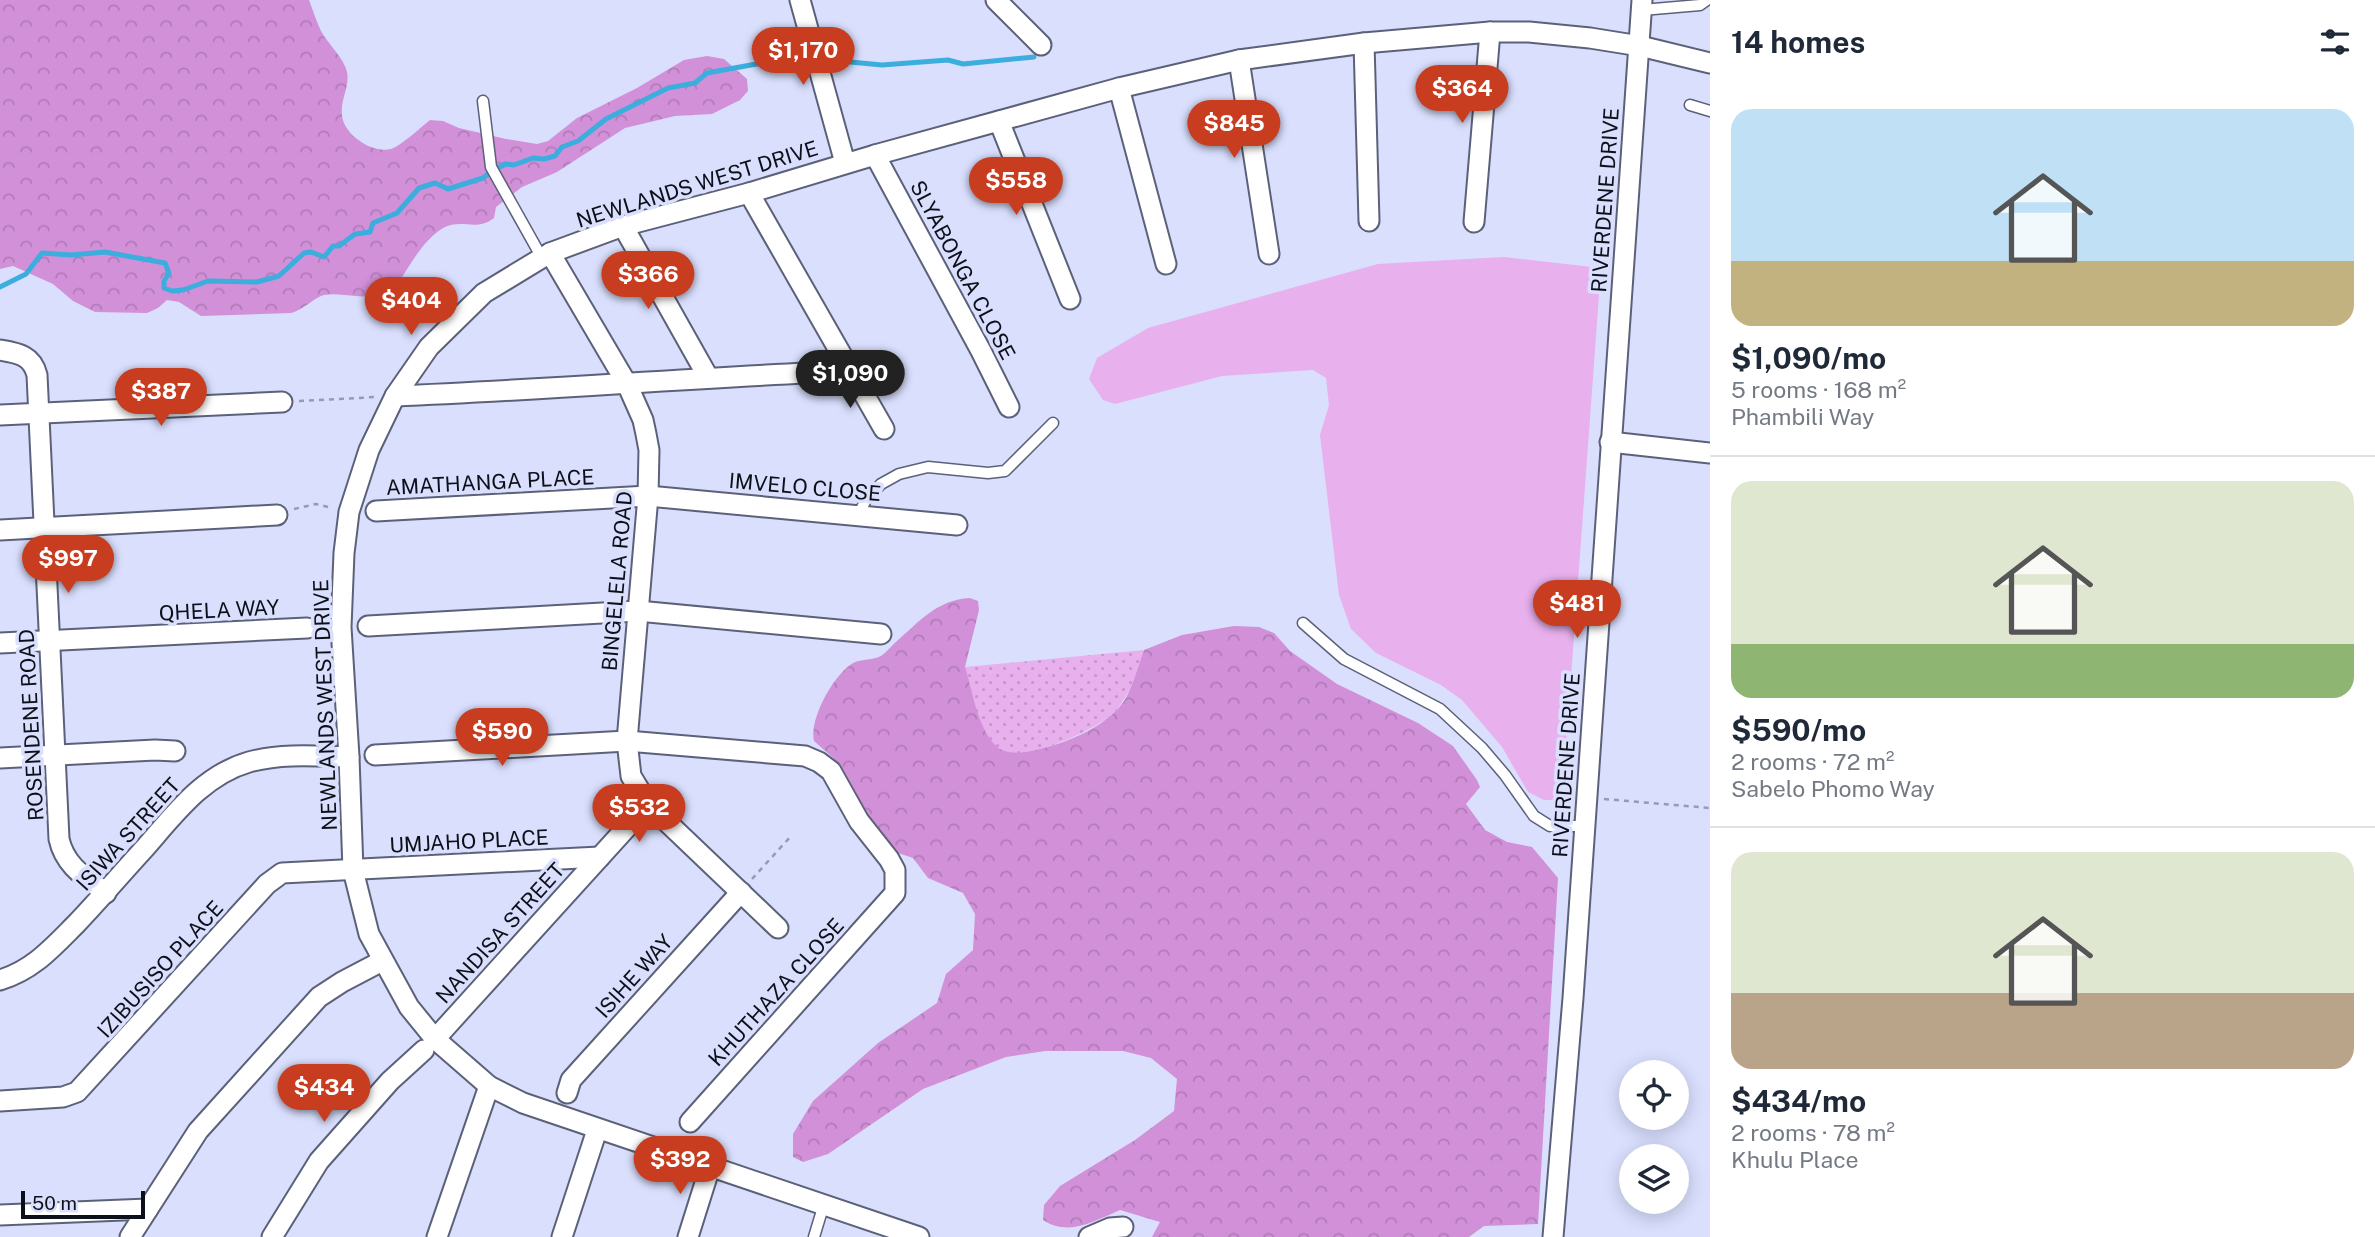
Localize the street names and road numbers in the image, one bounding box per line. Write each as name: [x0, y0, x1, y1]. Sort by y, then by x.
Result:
street label: RIVERDENE DRIVE: [1586, 107, 1624, 293]
street label: NEWLANDS WEST DRIVE: [573, 135, 821, 233]
street label: SLYABONGA CLOSE: [905, 176, 1021, 364]
street label: AMATHANGA PLACE: [385, 464, 595, 500]
street label: IMVELO CLOSE: [728, 468, 882, 506]
street label: BINGELELA ROAD: [597, 490, 637, 672]
street label: NEWLANDS WEST DRIVE: [308, 579, 342, 831]
street label: QHELA WAY: [158, 594, 280, 626]
street label: ROSENDENE ROAD: [13, 628, 49, 822]
street label: RIVERDENE DRIVE: [1547, 672, 1585, 858]
street label: ISIWA STREET: [71, 773, 185, 895]
street label: UMJAHO PLACE: [389, 824, 549, 858]
street label: NANDISA STREET: [430, 858, 570, 1008]
street label: IZIBUSISO PLACE: [92, 895, 228, 1043]
street label: KHUTHAZA CLOSE: [703, 913, 849, 1071]
street label: ISIHE WAY: [590, 929, 678, 1023]

